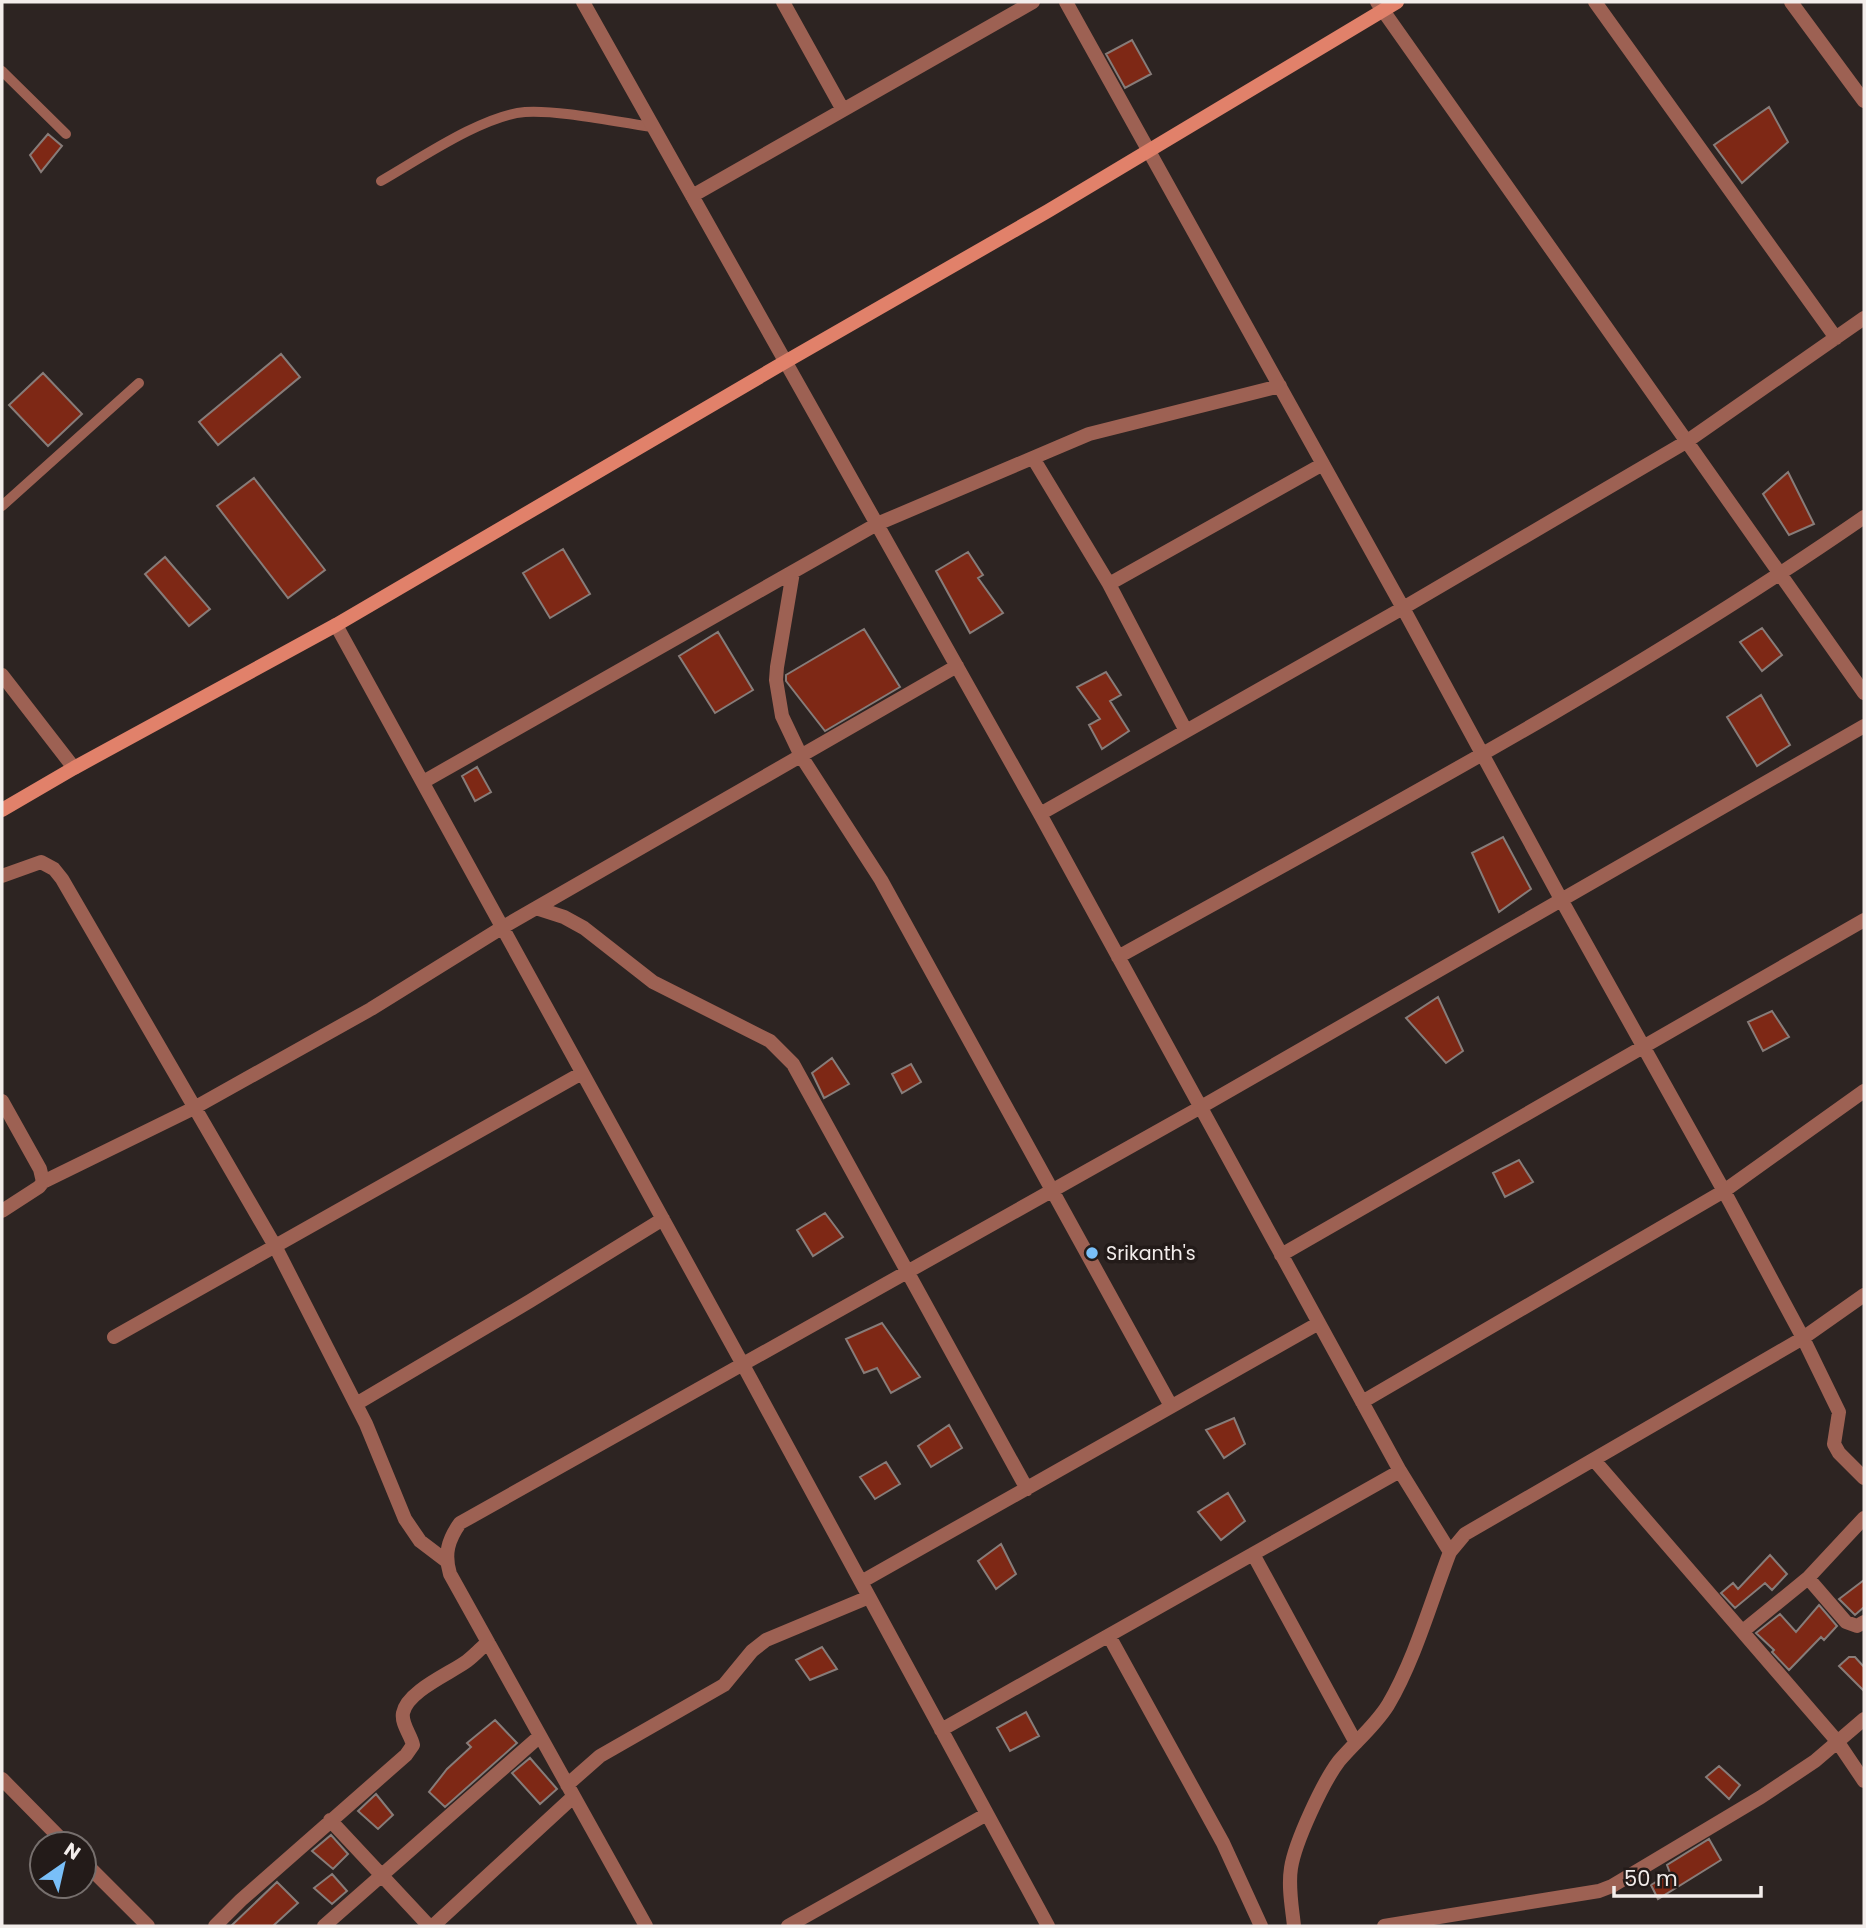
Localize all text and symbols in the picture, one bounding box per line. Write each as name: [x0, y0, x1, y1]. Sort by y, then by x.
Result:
place label: Srikanth's: [1106, 1240, 1196, 1267]
marker: Srikanth's: [1084, 1245, 1100, 1261]
north arrow: [28, 1830, 98, 1900]
text: N: [59, 1836, 86, 1867]
scale bar: [1614, 1854, 1761, 1898]
text: 50 m: [1624, 1864, 1678, 1893]

